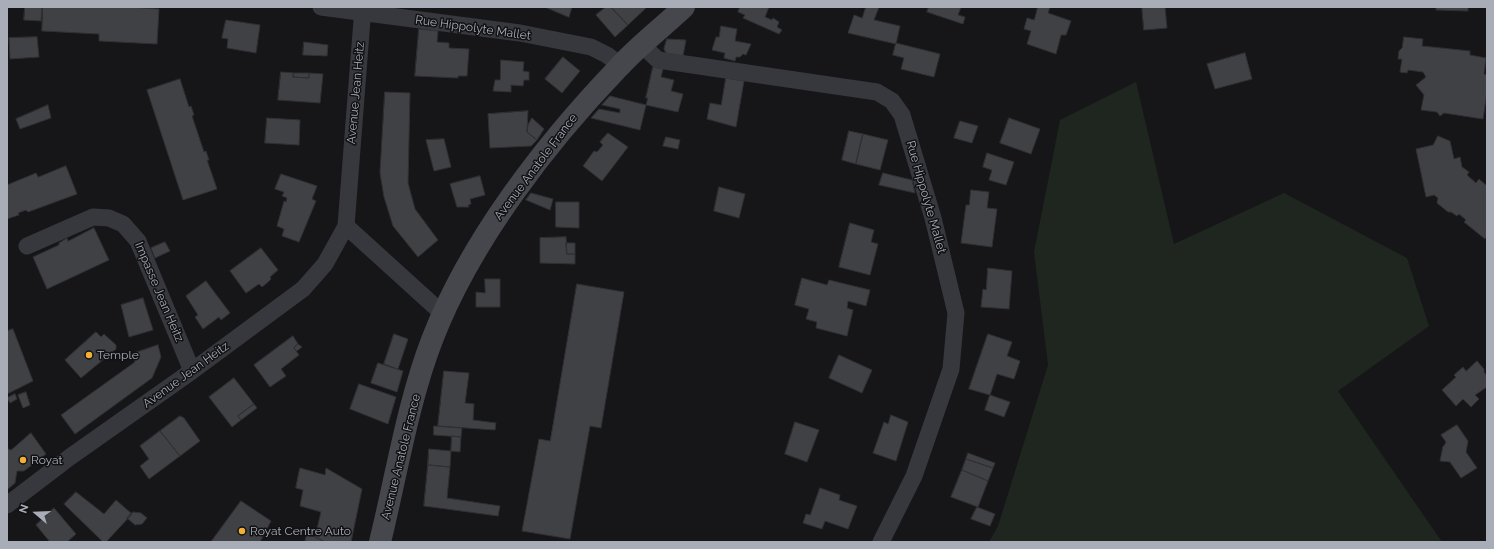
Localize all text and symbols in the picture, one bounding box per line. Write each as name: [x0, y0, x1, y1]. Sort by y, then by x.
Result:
street label: Rue Hippolyte Mallet: [414, 13, 532, 43]
street label: Avenue Jean Heitz: [344, 41, 368, 145]
street label: Avenue Anatole France: [491, 111, 581, 223]
street label: Rue Hippolyte Mallet: [903, 139, 949, 255]
street label: Impasse Jean Heitz: [131, 240, 187, 344]
street label: Avenue Jean Heitz: [140, 339, 232, 411]
place label: Temple: [97, 348, 139, 362]
marker: Temple: [84, 350, 94, 360]
street label: Avenue Anatole France: [378, 393, 424, 521]
place label: Royat: [31, 453, 62, 467]
marker: Royat: [18, 455, 28, 465]
north arrow: [16, 493, 56, 533]
text: N: [17, 503, 32, 515]
place label: Royat Centre Auto: [250, 524, 351, 538]
marker: Royat Centre Auto: [237, 526, 247, 536]

